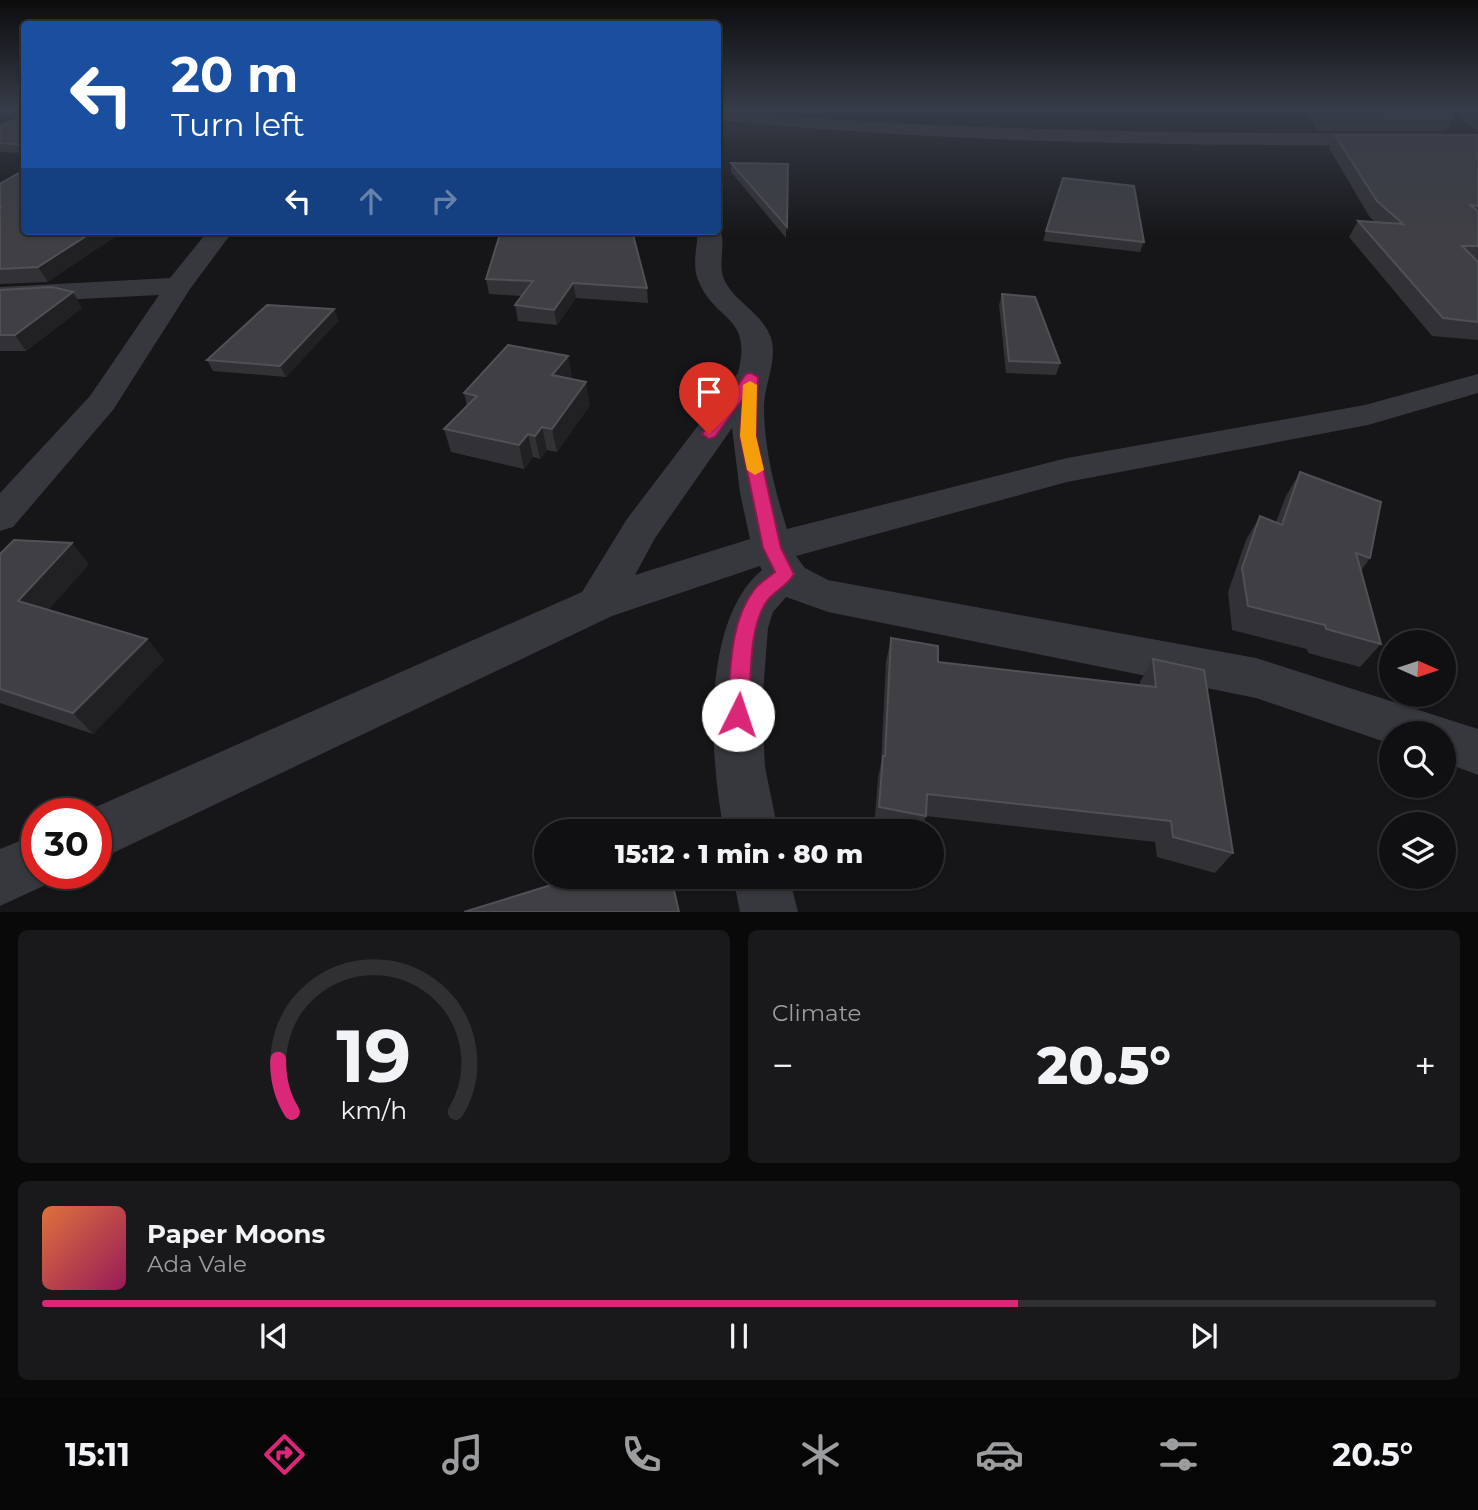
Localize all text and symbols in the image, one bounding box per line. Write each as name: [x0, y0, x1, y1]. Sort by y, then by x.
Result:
text: 20 m: [171, 45, 298, 104]
icon: left: [56, 49, 147, 140]
text: Turn left: [171, 105, 305, 144]
icon: left: [279, 182, 317, 220]
icon: ahead: [352, 182, 390, 220]
icon: right: [425, 182, 463, 220]
pin: [679, 362, 739, 434]
icon: arrive: [690, 373, 728, 411]
north arrow: [1379, 630, 1456, 707]
map controls: [1379, 630, 1456, 889]
position arrow: [701, 678, 775, 752]
button: search: [1379, 721, 1456, 798]
speed limit sign: 30: [21, 798, 112, 889]
button: layers: [1379, 812, 1456, 889]
text: 15:12 · 1 min · 80 m: [615, 838, 863, 870]
text: Climate: [772, 999, 861, 1027]
text: 19: [337, 1013, 411, 1101]
text: 20.5°: [1037, 1034, 1171, 1097]
text: −: [772, 1042, 794, 1089]
text: +: [1414, 1042, 1436, 1089]
text: km/h: [341, 1095, 407, 1125]
text: Paper Moons: [147, 1218, 325, 1250]
text: Ada Vale: [147, 1250, 247, 1278]
icon: previous: [255, 1317, 293, 1355]
icon: pause: [720, 1317, 758, 1355]
icon: next: [1185, 1317, 1223, 1355]
icon: directions: [260, 1430, 309, 1479]
icon: music: [438, 1430, 487, 1479]
icon: phone: [617, 1430, 666, 1479]
icon: climate: [796, 1430, 845, 1479]
icon: car: [975, 1430, 1024, 1479]
icon: filters: [1154, 1430, 1203, 1479]
text: 15:11: [65, 1435, 130, 1474]
text: 20.5°: [1332, 1435, 1413, 1474]

